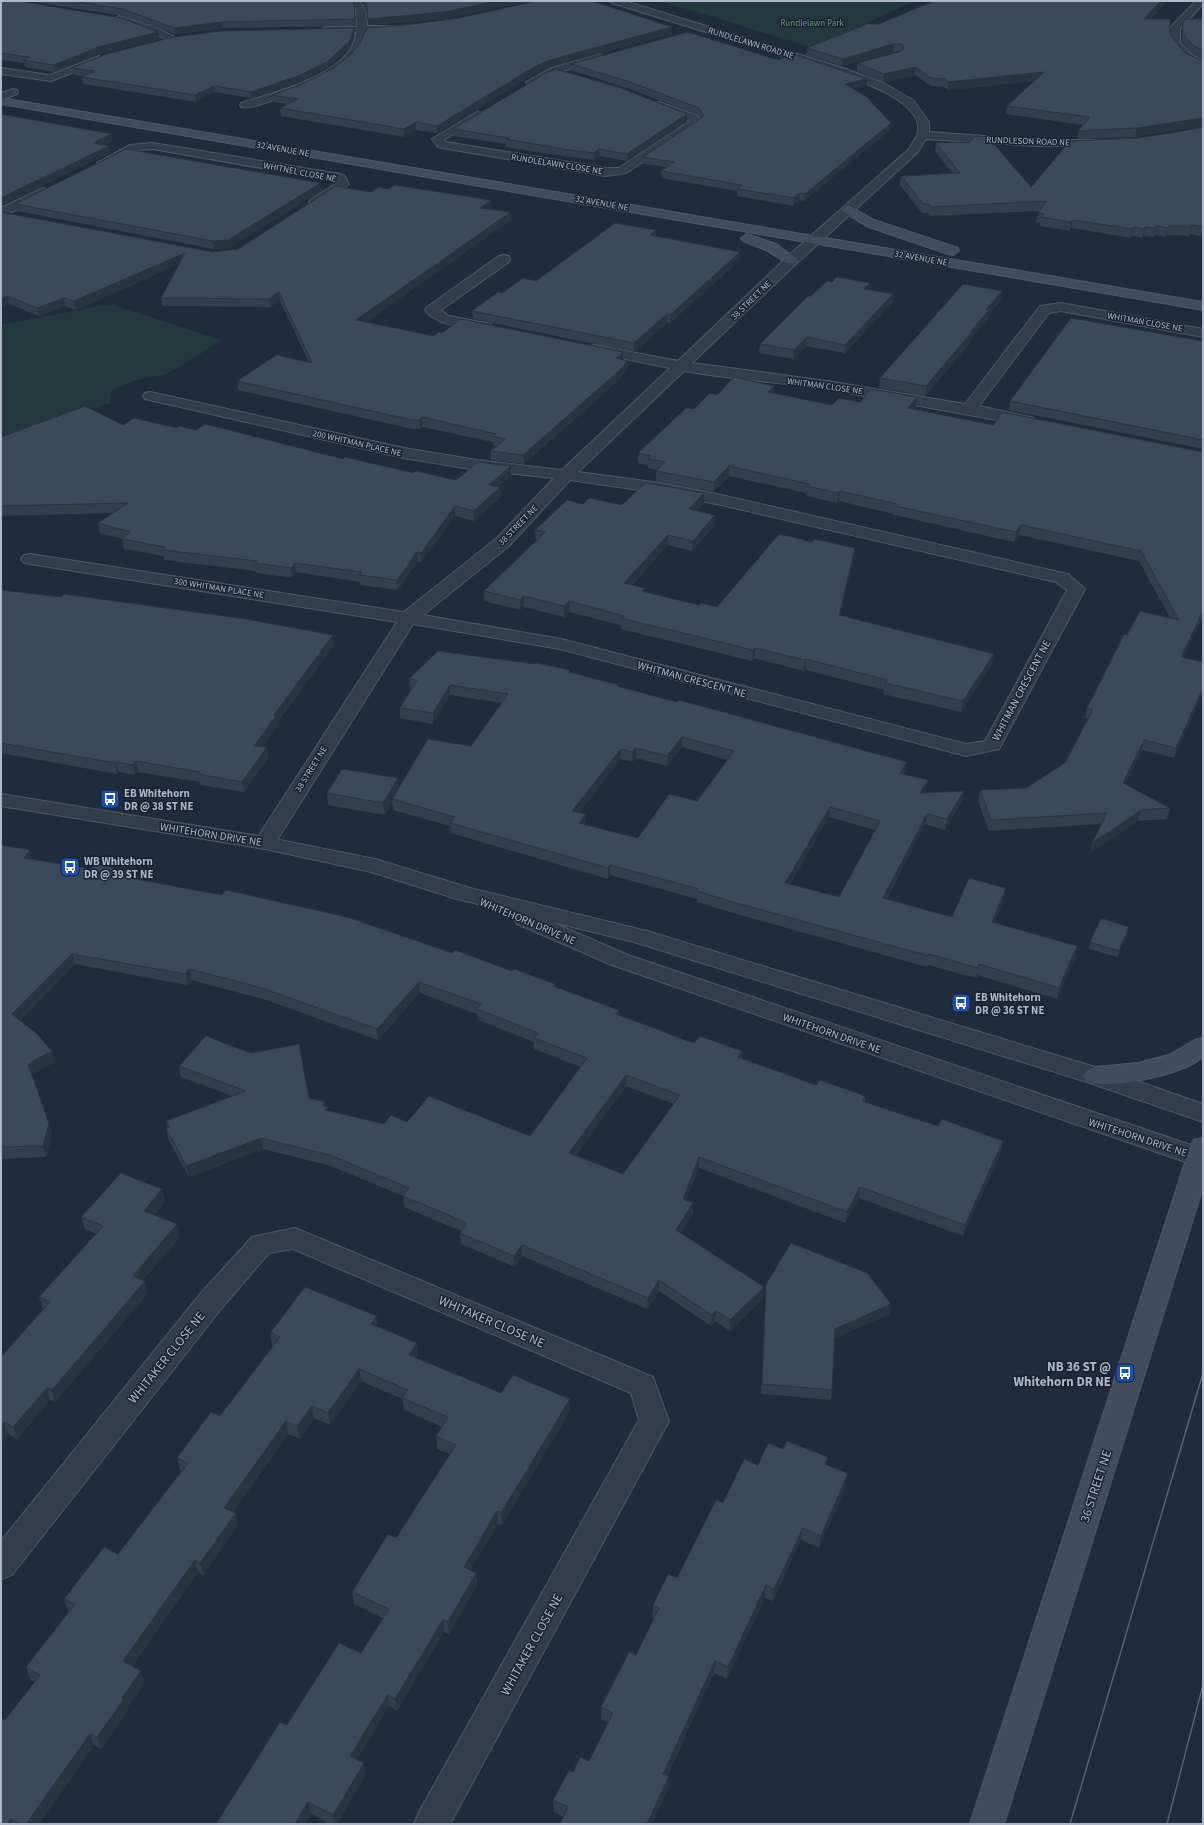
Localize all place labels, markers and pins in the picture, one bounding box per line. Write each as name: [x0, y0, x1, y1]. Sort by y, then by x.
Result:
place label: EB Whitehorn DR @ 38 ST NE: [124, 786, 193, 814]
bus stop icon: EB Whitehorn DR @ 38 ST NE: [99, 788, 121, 810]
place label: WB Whitehorn DR @ 39 ST NE: [84, 854, 153, 882]
bus stop icon: WB Whitehorn DR @ 39 ST NE: [59, 856, 81, 878]
place label: EB Whitehorn DR @ 36 ST NE: [975, 990, 1044, 1018]
bus stop icon: EB Whitehorn DR @ 36 ST NE: [950, 992, 972, 1014]
place label: NB 36 ST @ Whitehorn DR NE: [1014, 1358, 1111, 1391]
bus stop icon: NB 36 ST @ Whitehorn DR NE: [1114, 1362, 1136, 1384]

